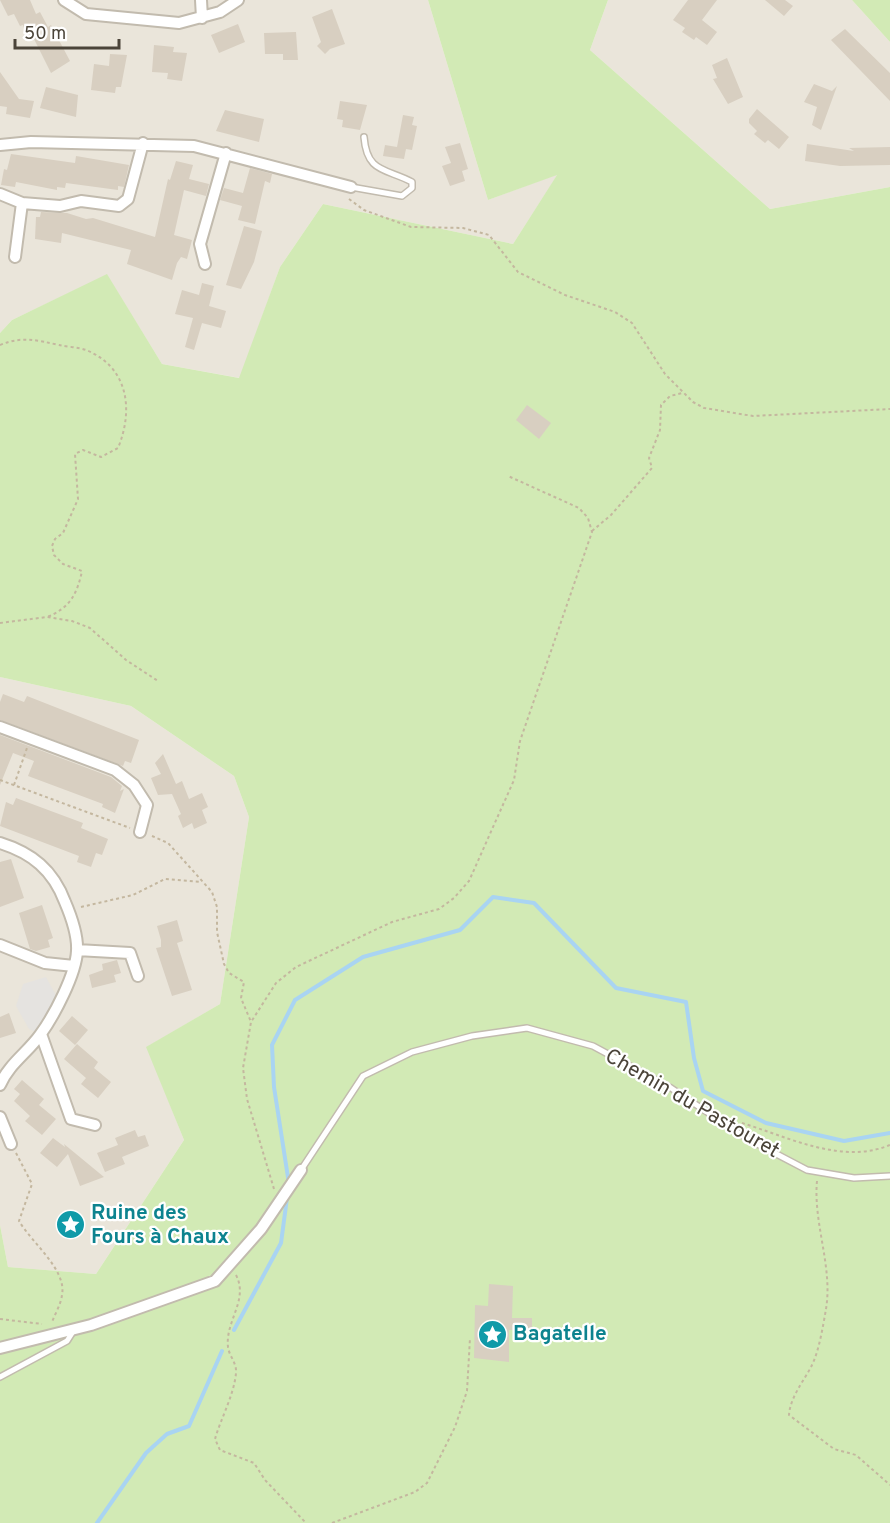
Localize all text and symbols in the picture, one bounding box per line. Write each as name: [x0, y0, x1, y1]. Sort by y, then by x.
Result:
scale bar: [15, 12, 118, 50]
text: 50 m: [24, 23, 66, 46]
street label: Chemin du Pastouret: [600, 1043, 784, 1165]
place label: Ruine des Fours à Chaux: [91, 1200, 229, 1251]
place icon: Ruine des Fours à Chaux: [54, 1209, 86, 1241]
place icon: Bagatelle: [476, 1318, 508, 1350]
place label: Bagatelle: [513, 1321, 607, 1348]

